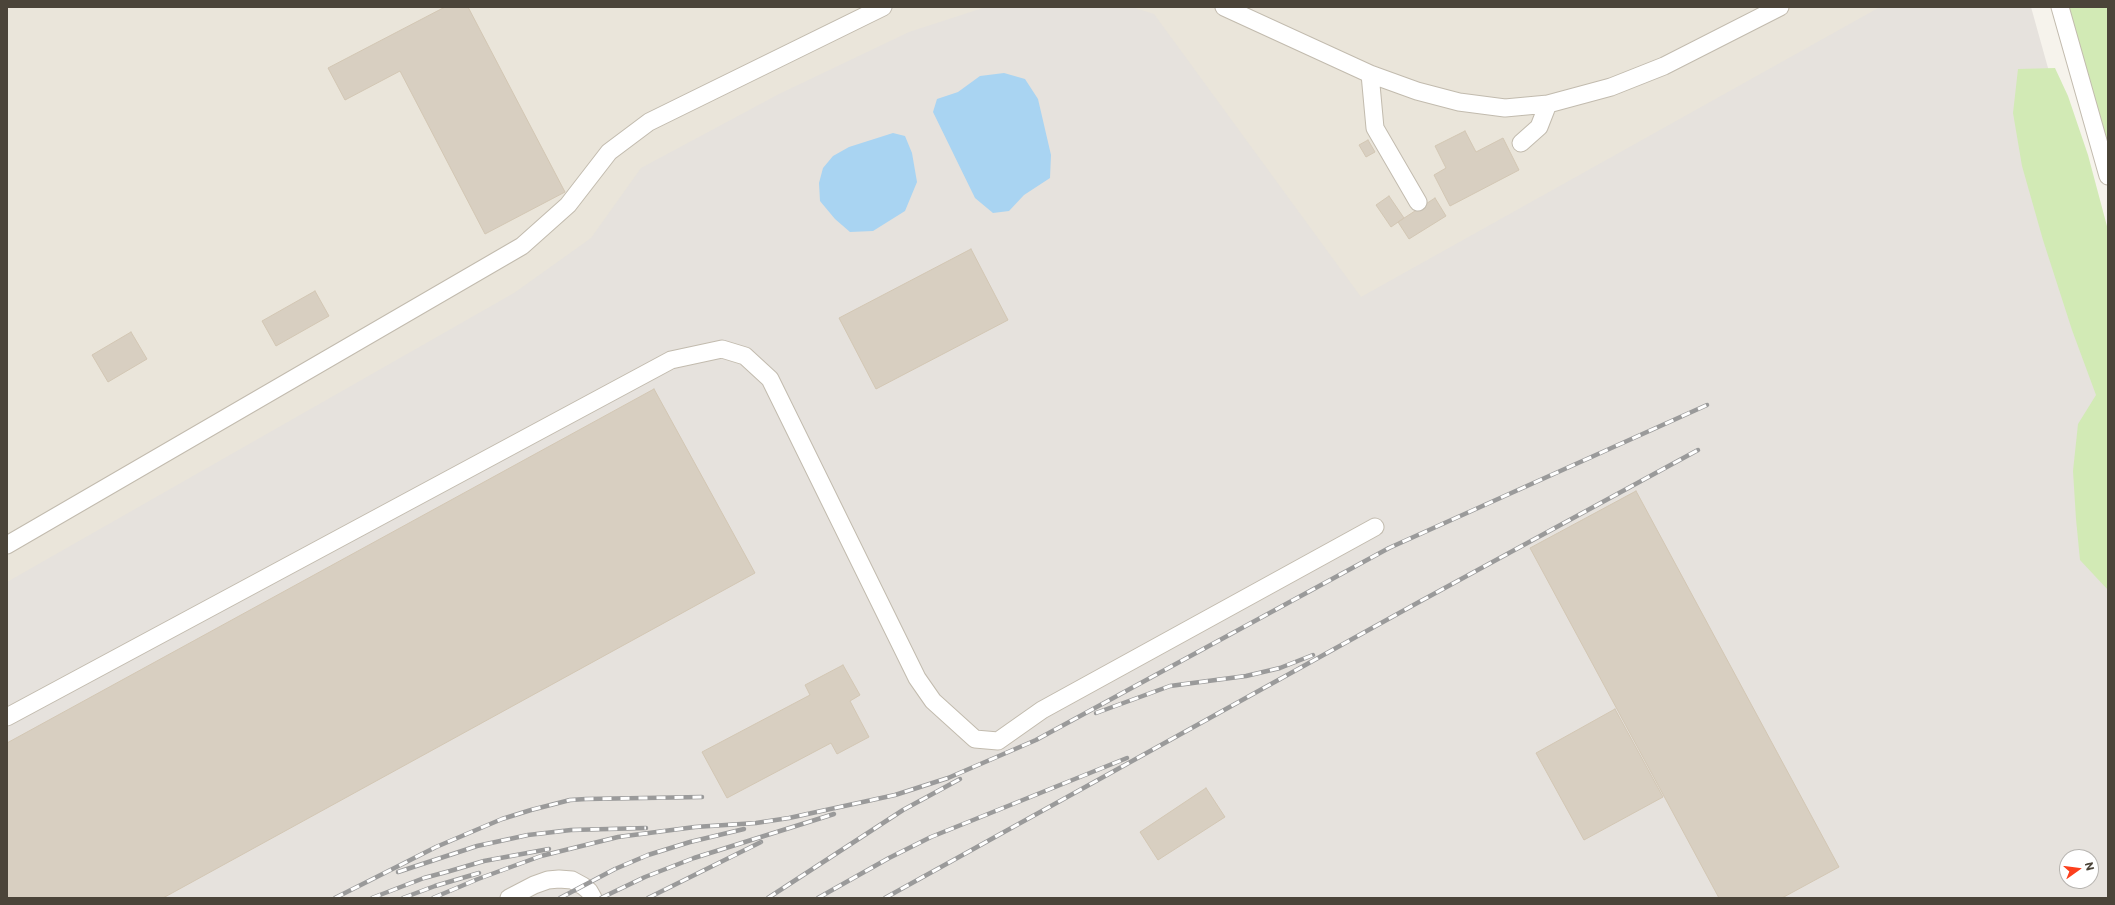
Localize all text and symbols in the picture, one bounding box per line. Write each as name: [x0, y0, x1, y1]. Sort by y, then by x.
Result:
north arrow: [2059, 849, 2099, 889]
text: N: [2083, 861, 2097, 872]

